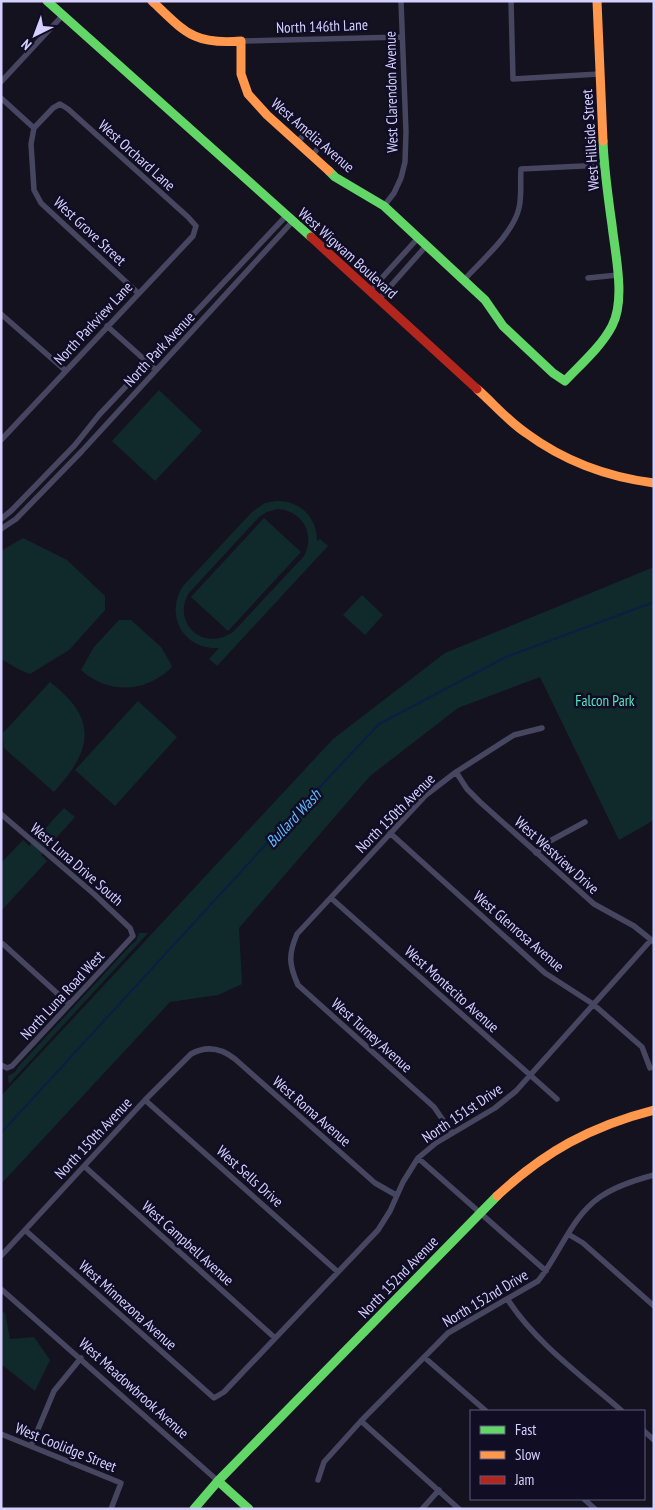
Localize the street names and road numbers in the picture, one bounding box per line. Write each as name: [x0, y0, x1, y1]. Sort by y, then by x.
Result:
street label: North 146th Lane: [276, 15, 368, 37]
street label: West Clarendon Avenue: [380, 31, 402, 153]
street label: West Hillside Street: [577, 89, 603, 191]
street label: West Amelia Avenue: [267, 94, 359, 176]
street label: West Orchard Lane: [95, 115, 179, 195]
street label: West Grove Street: [50, 193, 130, 269]
street label: West Wigwam Boulevard: [294, 203, 402, 303]
street label: North Parkview Lane: [50, 277, 136, 369]
street label: North Park Avenue: [119, 308, 199, 390]
street label: North 150th Avenue: [351, 769, 439, 857]
street label: West Westview Drive: [511, 812, 603, 898]
street label: West Luna Drive South: [27, 818, 127, 910]
street label: West Glenrosa Avenue: [470, 886, 568, 976]
street label: West Montecito Avenue: [401, 942, 503, 1036]
street label: North Luna Road West: [16, 947, 108, 1043]
street label: West Turney Avenue: [328, 994, 416, 1076]
street label: West Roma Avenue: [269, 1072, 355, 1150]
street label: North 151st Drive: [418, 1079, 506, 1147]
street label: North 150th Avenue: [50, 1093, 136, 1183]
street label: West Sells Drive: [213, 1141, 287, 1211]
street label: West Campbell Avenue: [138, 1197, 238, 1289]
street label: North 152nd Avenue: [354, 1232, 442, 1322]
street label: West Minnezona Avenue: [75, 1256, 181, 1354]
street label: North 152nd Drive: [439, 1265, 531, 1331]
street label: West Meadowbrook Avenue: [75, 1334, 193, 1442]
street label: West Coolidge Street: [13, 1418, 119, 1476]

